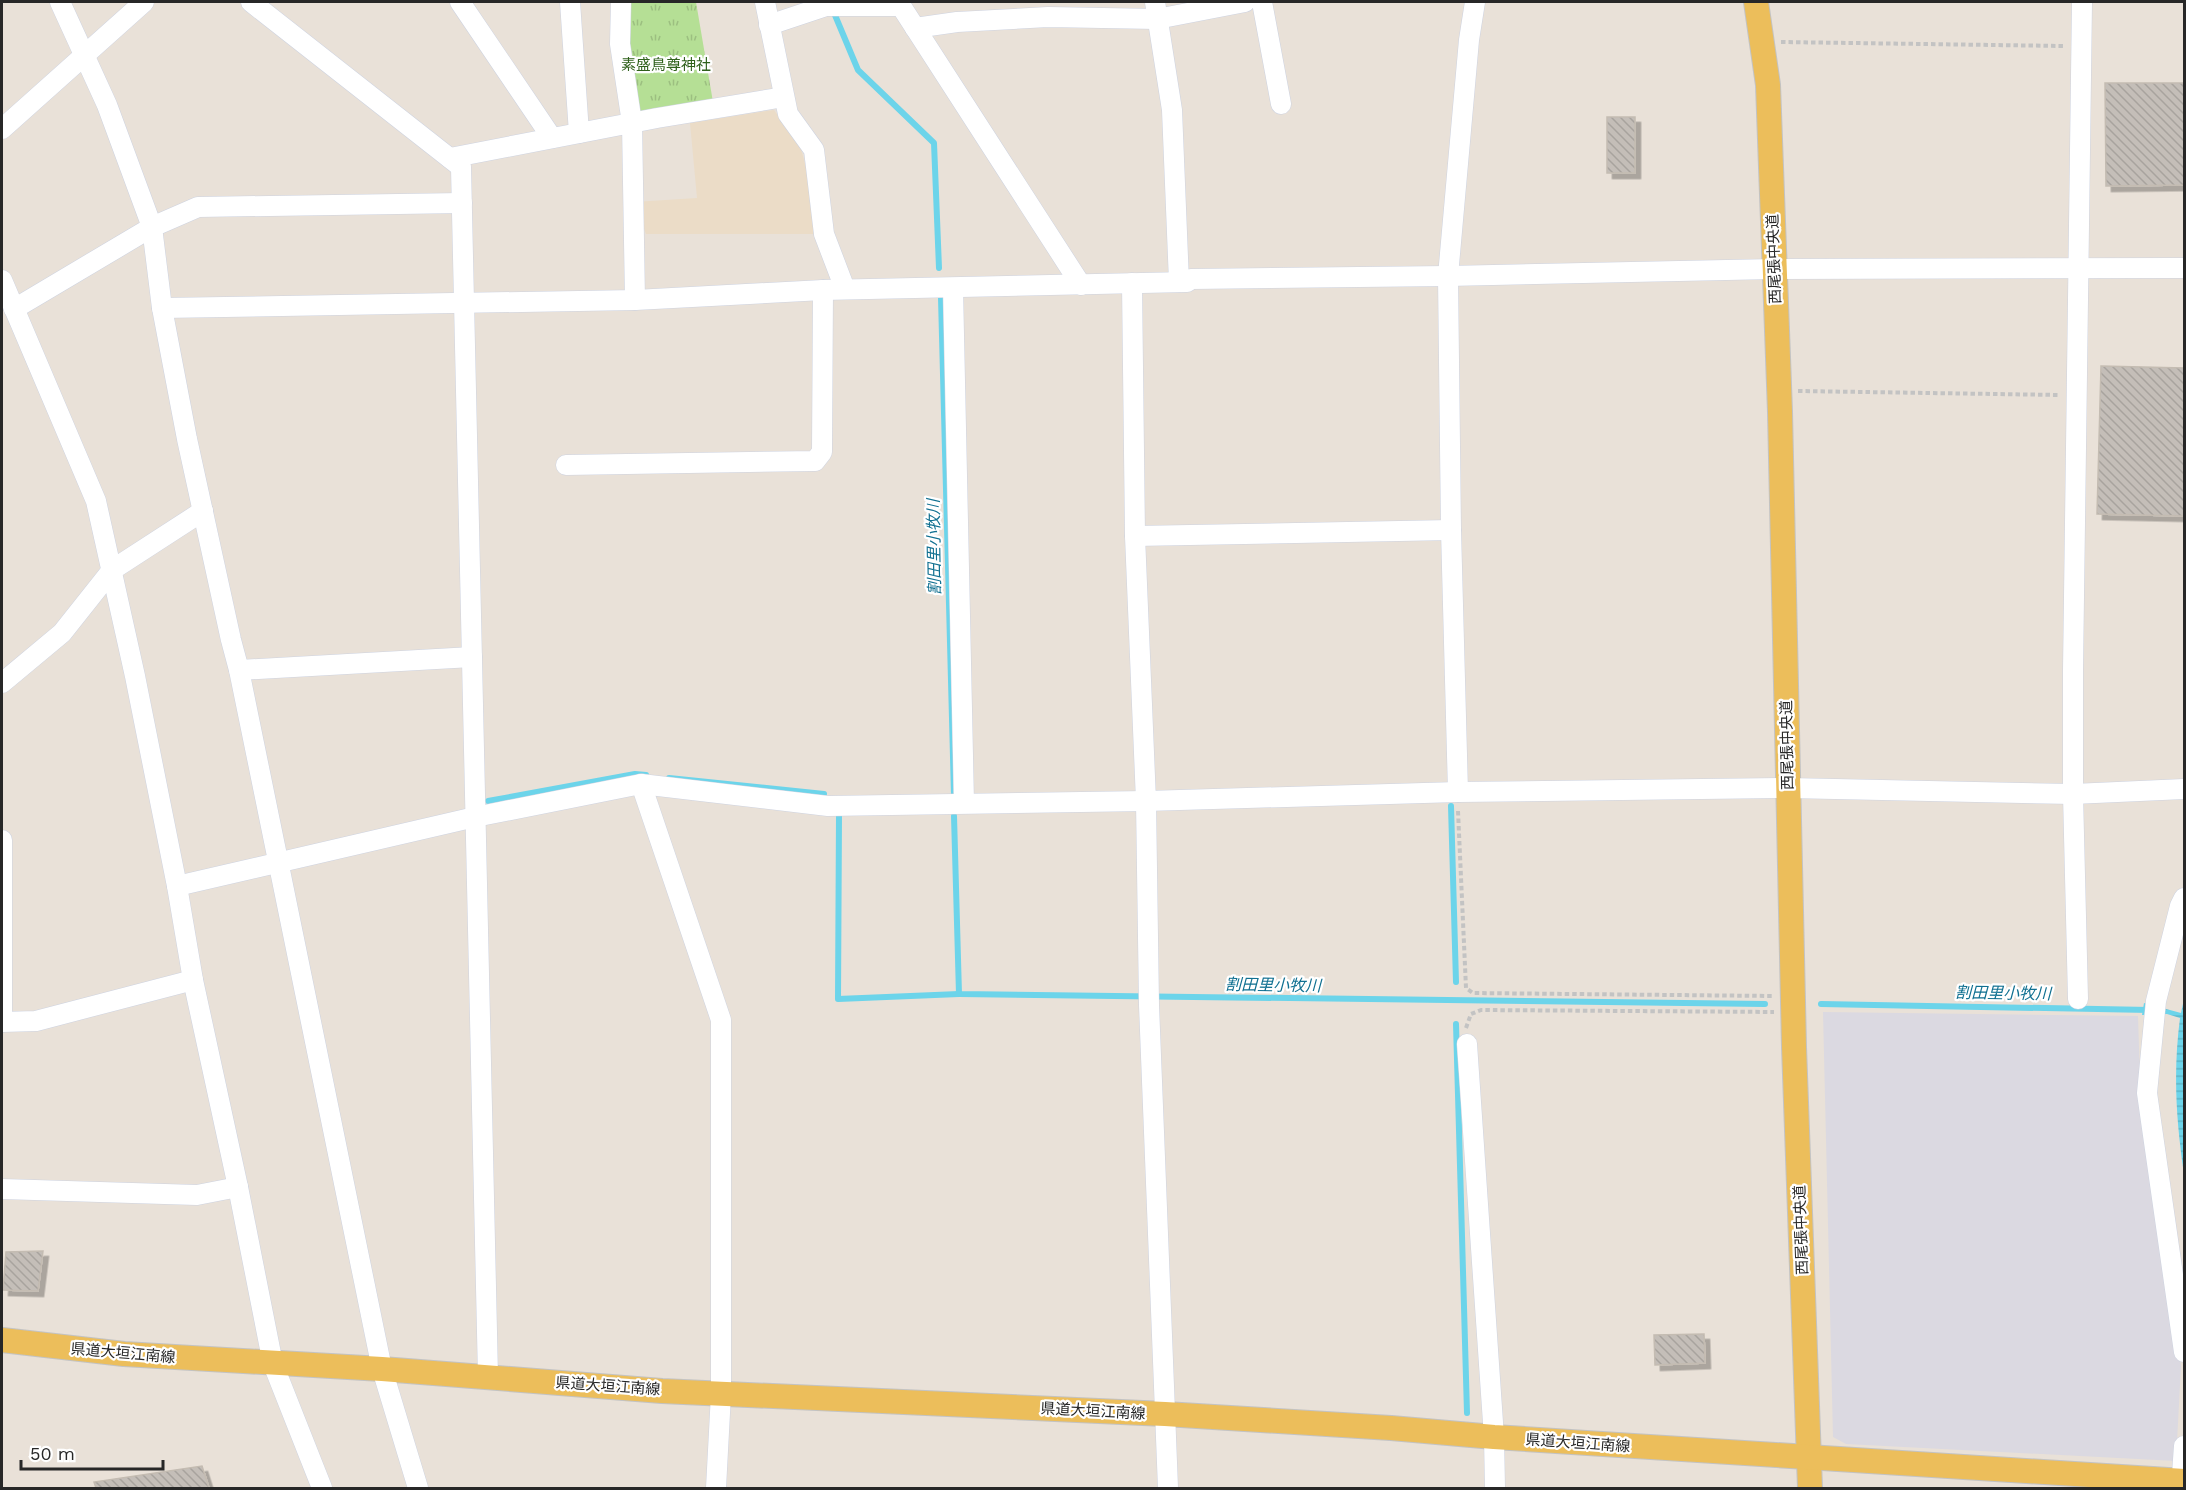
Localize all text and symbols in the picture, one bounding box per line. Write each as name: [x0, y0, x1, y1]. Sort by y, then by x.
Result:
park label: 素盛鳥尊神社: [621, 56, 711, 74]
street label: 西尾張中央道: [1763, 214, 1785, 304]
water label: 割田里小牧川: [924, 497, 944, 595]
street label: 西尾張中央道: [1777, 700, 1797, 790]
water label: 割田里小牧川: [1225, 975, 1323, 995]
water label: 割田里小牧川: [1955, 983, 2053, 1003]
street label: 西尾張中央道: [1790, 1185, 1812, 1275]
street label: 県道大垣江南線: [70, 1339, 176, 1367]
street label: 県道大垣江南線: [555, 1373, 661, 1399]
street label: 県道大垣江南線: [1040, 1399, 1146, 1423]
street label: 県道大垣江南線: [1525, 1430, 1631, 1456]
scale bar: [21, 1433, 164, 1471]
text: 50 m: [30, 1443, 75, 1464]

